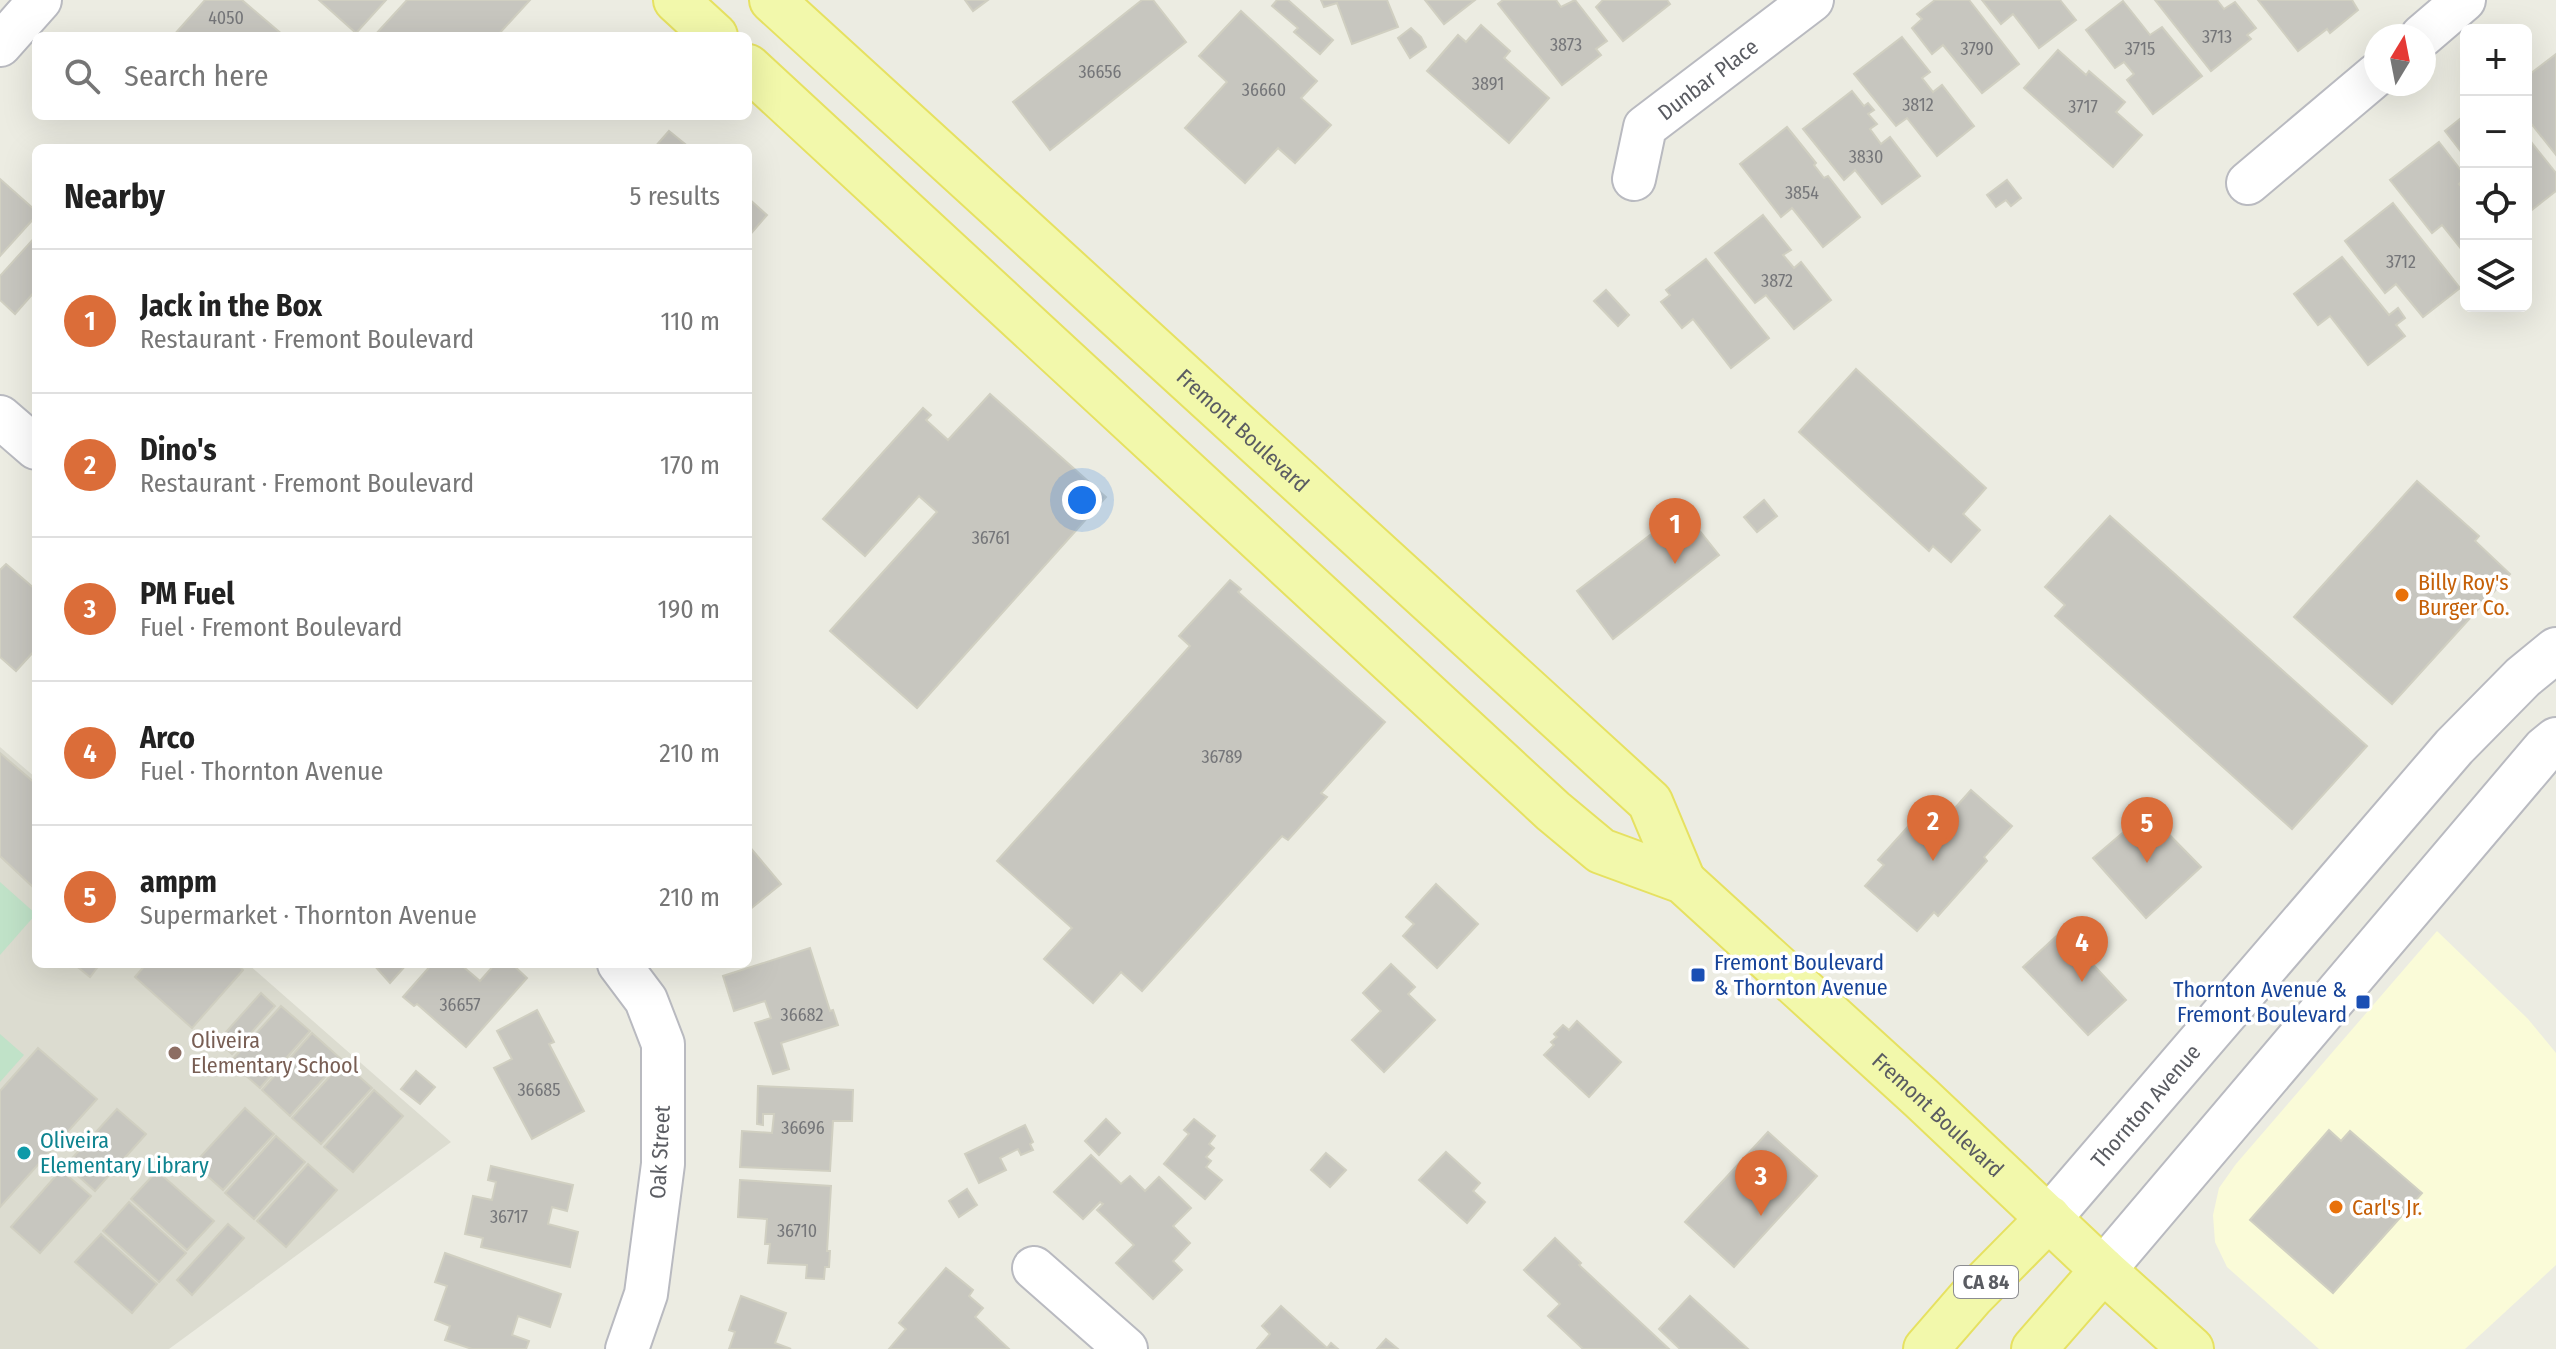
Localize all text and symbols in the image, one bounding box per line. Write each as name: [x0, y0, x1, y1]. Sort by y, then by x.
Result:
house number: 4050: [208, 7, 244, 29]
north arrow: [2364, 24, 2436, 96]
map controls: [2460, 24, 2532, 312]
button: +: [2460, 24, 2532, 96]
house number: 3713: [2202, 26, 2232, 48]
search box: [32, 32, 752, 120]
street label: Dunbar Place: [1652, 33, 1763, 126]
house number: 3873: [1550, 34, 1582, 56]
house number: 3790: [1960, 38, 1994, 60]
house number: 3715: [2125, 38, 2155, 60]
icon: search: [60, 54, 104, 98]
text: Search here: [124, 58, 269, 94]
house number: 36656: [1078, 61, 1122, 83]
house number: 3891: [1472, 73, 1504, 95]
house number: 36660: [1242, 79, 1286, 101]
house number: 3812: [1902, 94, 1934, 116]
house number: 3717: [2068, 96, 2098, 118]
button: −: [2460, 96, 2532, 168]
house number: 3830: [1849, 146, 1883, 168]
button: locate: [2460, 168, 2532, 240]
text: Nearby: [64, 176, 165, 217]
text: 5 results: [630, 181, 720, 212]
house number: 3854: [1785, 182, 1819, 204]
button: layers: [2460, 240, 2532, 312]
house number: 3712: [2386, 251, 2416, 273]
house number: 3872: [1761, 270, 1793, 292]
text: Jack in the Box: [140, 288, 322, 324]
text: 1: [85, 306, 96, 337]
text: 110 m: [660, 306, 720, 337]
text: Restaurant · Fremont Boulevard: [140, 324, 474, 355]
street label: Fremont Boulevard: [1171, 363, 1315, 498]
text: Dino's: [140, 432, 217, 468]
text: 2: [84, 450, 96, 481]
text: 170 m: [660, 450, 720, 481]
text: Restaurant · Fremont Boulevard: [140, 468, 474, 499]
your location: [1062, 480, 1102, 520]
pin: 1: [1649, 498, 1701, 564]
house number: 36761: [972, 527, 1010, 549]
place label: Billy Roy's Burger Co.: [2418, 569, 2509, 621]
text: PM Fuel: [140, 576, 234, 612]
marker: Billy Roy's Burger Co.: [2393, 586, 2411, 604]
text: 3: [84, 594, 96, 625]
text: 190 m: [658, 594, 720, 625]
text: Fuel · Fremont Boulevard: [140, 612, 402, 643]
text: Arco: [140, 720, 195, 756]
text: 4: [83, 738, 97, 769]
text: 210 m: [659, 738, 720, 769]
house number: 36789: [1201, 746, 1243, 768]
text: Fuel · Thornton Avenue: [140, 756, 383, 787]
pin: 2: [1907, 795, 1959, 861]
pin: 5: [2121, 797, 2173, 863]
text: ampm: [140, 864, 217, 900]
text: 5: [84, 882, 96, 913]
text: 210 m: [659, 882, 720, 913]
text: Supermarket · Thornton Avenue: [140, 900, 477, 931]
pin: 4: [2056, 916, 2108, 982]
place label: Fremont Boulevard & Thornton Avenue: [1714, 949, 1888, 1001]
marker: Fremont Boulevard & Thornton Avenue: [1689, 966, 1707, 984]
place label: Thornton Avenue & Fremont Boulevard: [2173, 976, 2347, 1028]
marker: Thornton Avenue & Fremont Boulevard: [2354, 993, 2372, 1011]
house number: 36657: [439, 994, 481, 1016]
house number: 36682: [781, 1004, 823, 1026]
place label: Oliveira Elementary School: [191, 1027, 359, 1079]
street label: Thornton Avenue: [2085, 1039, 2206, 1173]
marker: Oliveira Elementary School: [166, 1044, 184, 1062]
street label: Fremont Boulevard: [1867, 1047, 2009, 1183]
house number: 36685: [517, 1079, 561, 1101]
street label: Oak Street: [644, 1104, 676, 1200]
house number: 36696: [781, 1117, 825, 1139]
place label: Oliveira Elementary Library: [40, 1127, 209, 1179]
marker: Oliveira Elementary Library: [15, 1144, 33, 1162]
pin: 3: [1735, 1150, 1787, 1216]
place label: Carl's Jr.: [2352, 1194, 2422, 1221]
marker: Carl's Jr.: [2327, 1198, 2345, 1216]
house number: 36717: [490, 1206, 528, 1228]
house number: 36710: [777, 1220, 817, 1242]
road number: CA 84: [1954, 1266, 2018, 1298]

